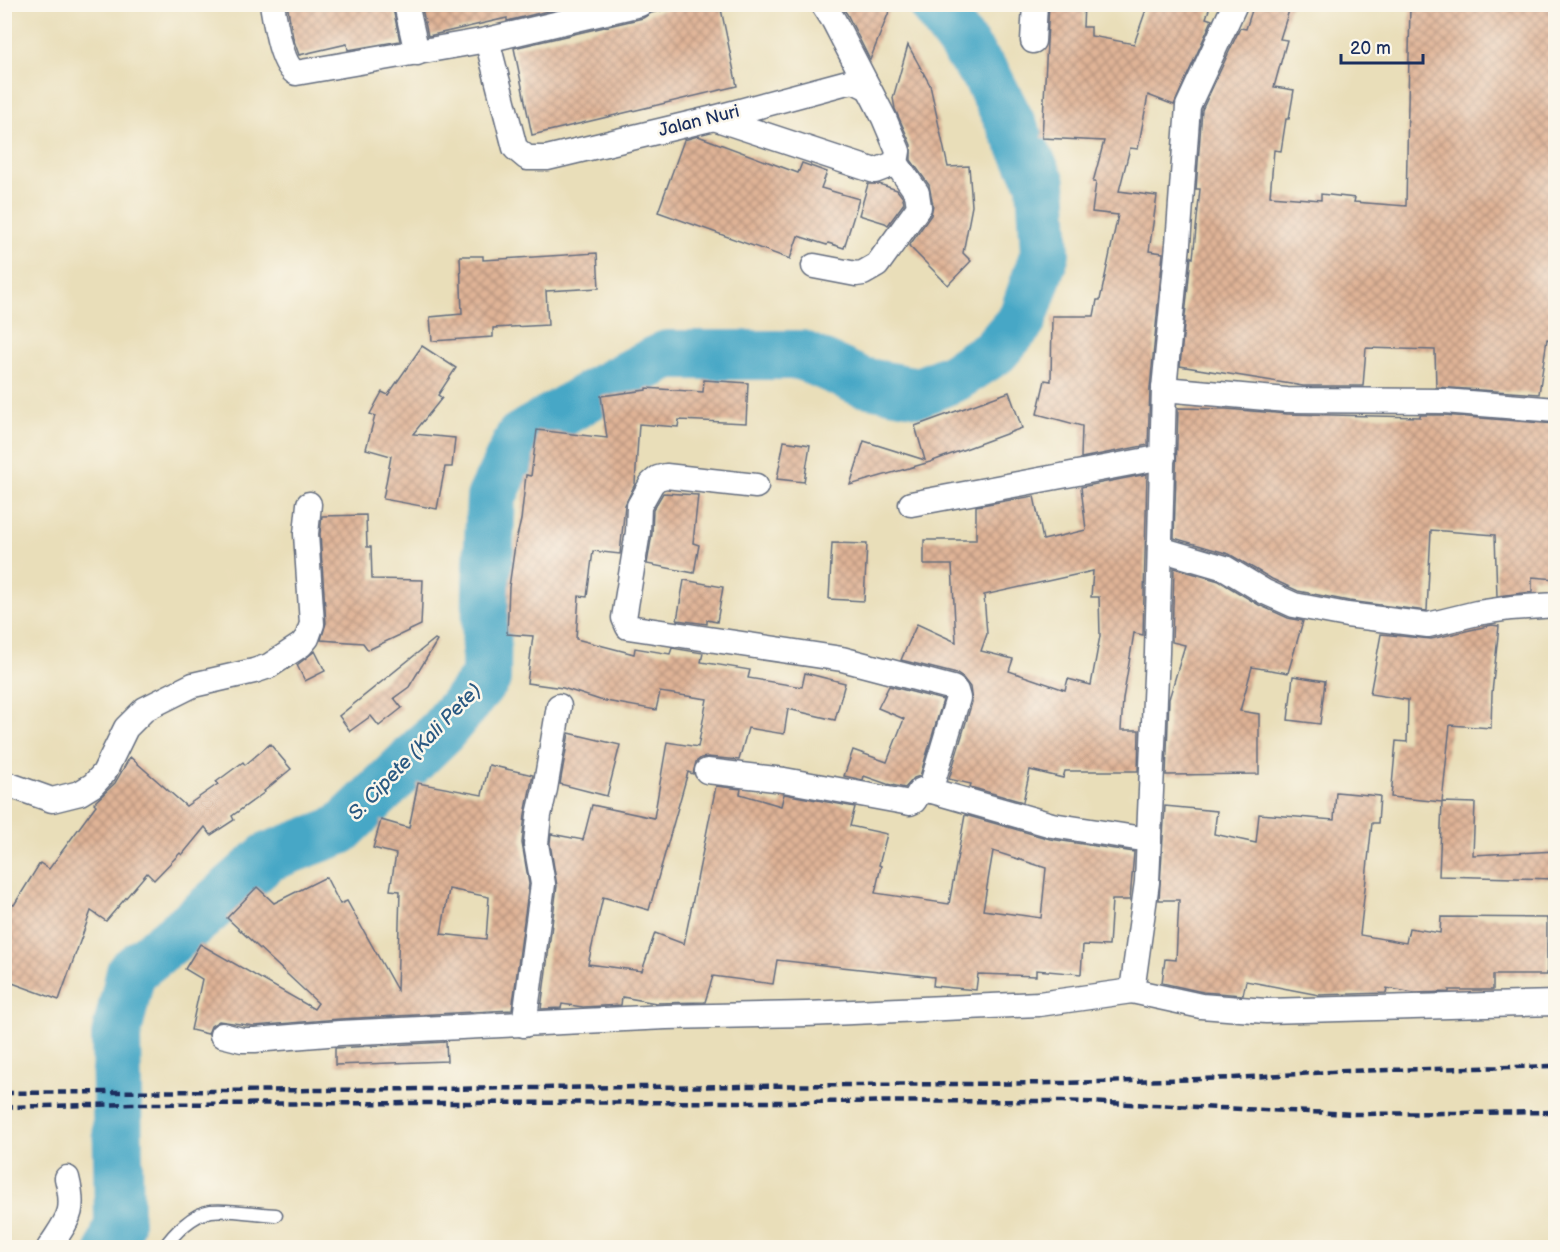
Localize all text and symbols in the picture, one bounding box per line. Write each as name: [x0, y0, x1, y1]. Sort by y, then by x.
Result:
scale bar: [1341, 27, 1424, 65]
text: 20 m: [1350, 38, 1391, 59]
street label: Jalan Nuri: [656, 101, 742, 141]
water label: S. Cipete (Kali Pete): [343, 678, 487, 825]

